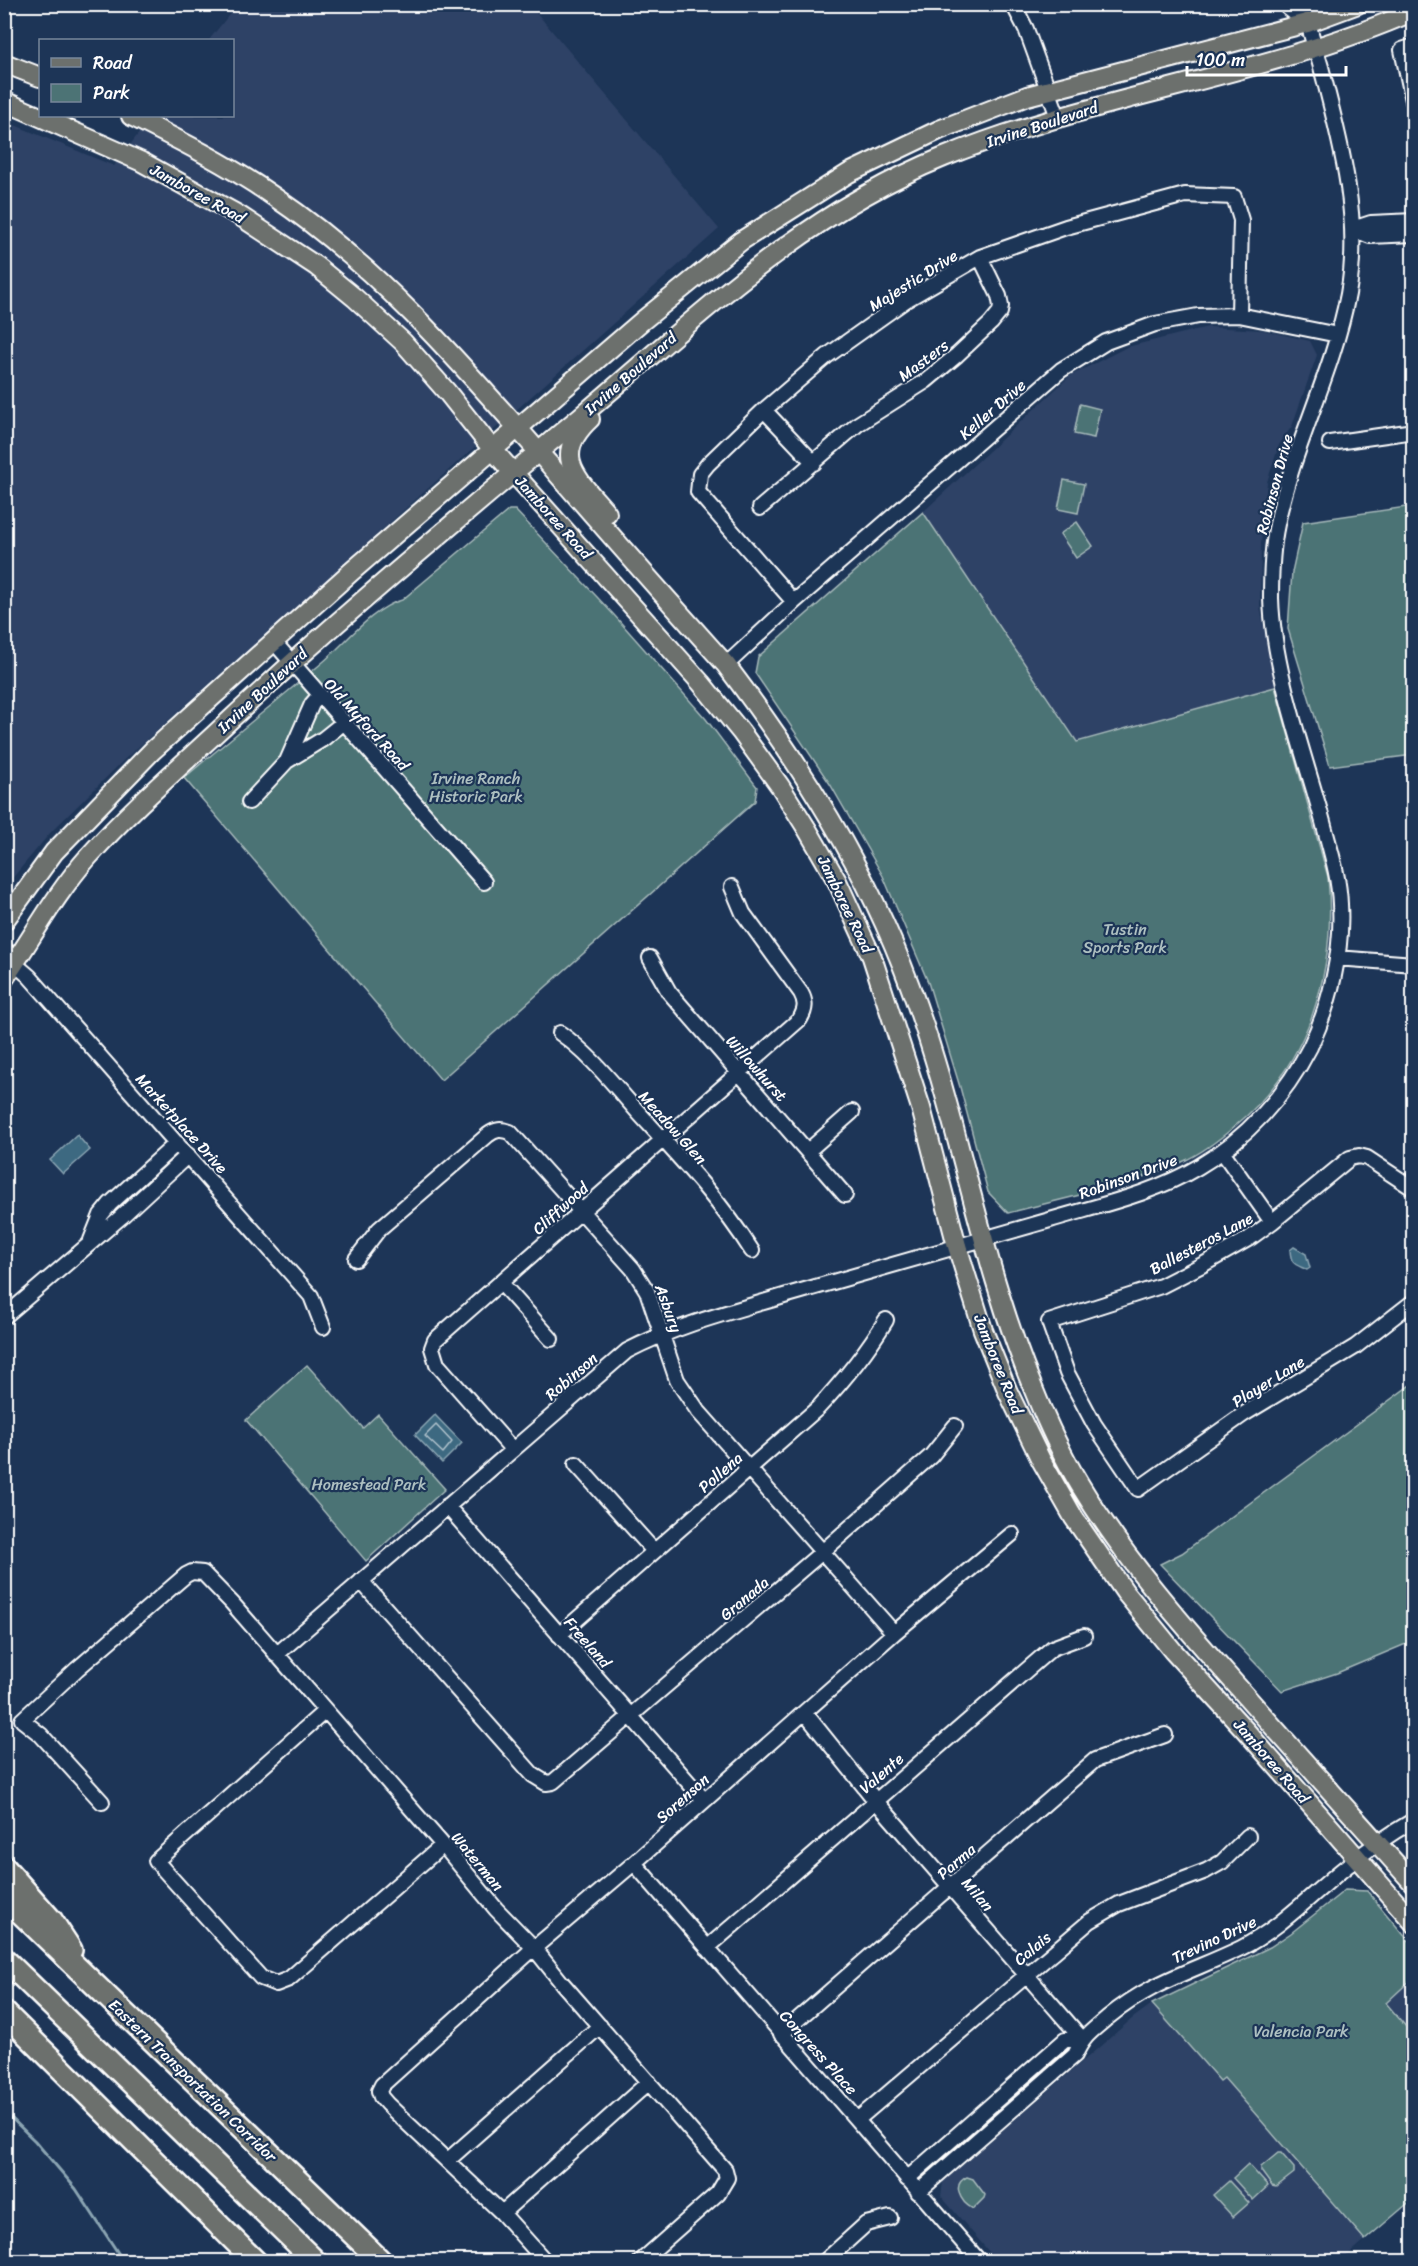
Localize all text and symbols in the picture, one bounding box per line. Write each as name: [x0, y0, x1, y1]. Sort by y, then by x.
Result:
legend: [39, 39, 234, 117]
scale bar: [1187, 39, 1346, 77]
text: 100 m: [1196, 44, 1245, 76]
text: Road: [93, 47, 133, 79]
text: Park: [93, 77, 130, 109]
street label: Irvine Boulevard: [982, 92, 1103, 156]
street label: Jamboree Road: [144, 155, 252, 232]
street label: Majestic Drive: [863, 241, 964, 320]
street label: Irvine Boulevard: [576, 323, 685, 423]
street label: Masters: [892, 331, 956, 389]
street label: Keller Drive: [952, 371, 1033, 447]
street label: Robinson Drive: [1247, 431, 1302, 538]
street label: Jamboree Road: [507, 468, 601, 567]
street label: Irvine Boulevard: [209, 639, 316, 741]
street label: Old Myford Road: [317, 671, 418, 779]
park label: Irvine Ranch Historic Park: [429, 764, 523, 811]
street label: Jamboree Road: [809, 850, 882, 959]
park label: Tustin Sports Park: [1083, 915, 1167, 962]
street label: Willowhurst: [718, 1028, 795, 1109]
street label: Marketplace Drive: [128, 1066, 235, 1181]
street label: Meadow Glen: [631, 1083, 715, 1172]
street label: Robinson Drive: [1075, 1145, 1182, 1208]
street label: Cliffwood: [525, 1174, 597, 1242]
street label: Ballesteros Lane: [1144, 1204, 1259, 1283]
street label: Asbury: [646, 1279, 691, 1337]
street label: Jamboree Road: [965, 1309, 1032, 1420]
street label: Robinson: [538, 1345, 605, 1408]
street label: Player Lane: [1226, 1347, 1311, 1415]
street label: Pollena: [691, 1444, 749, 1500]
park label: Homestead Park: [312, 1470, 426, 1499]
street label: Granada: [713, 1569, 776, 1628]
street label: Freeland: [557, 1610, 620, 1676]
street label: Jamboree Road: [1225, 1711, 1318, 1812]
street label: Valente: [852, 1745, 911, 1801]
street label: Sorenson: [649, 1766, 716, 1831]
street label: Waterman: [444, 1825, 512, 1898]
street label: Parma: [930, 1835, 983, 1887]
street label: Milan: [954, 1870, 1001, 1919]
street label: Trevino Drive: [1167, 1907, 1262, 1972]
street label: Calais: [1007, 1923, 1058, 1973]
street label: Eastern Transportation Corridor: [101, 1991, 285, 2170]
street label: Congress Place: [772, 2003, 865, 2102]
park label: Valencia Park: [1253, 2017, 1349, 2046]

